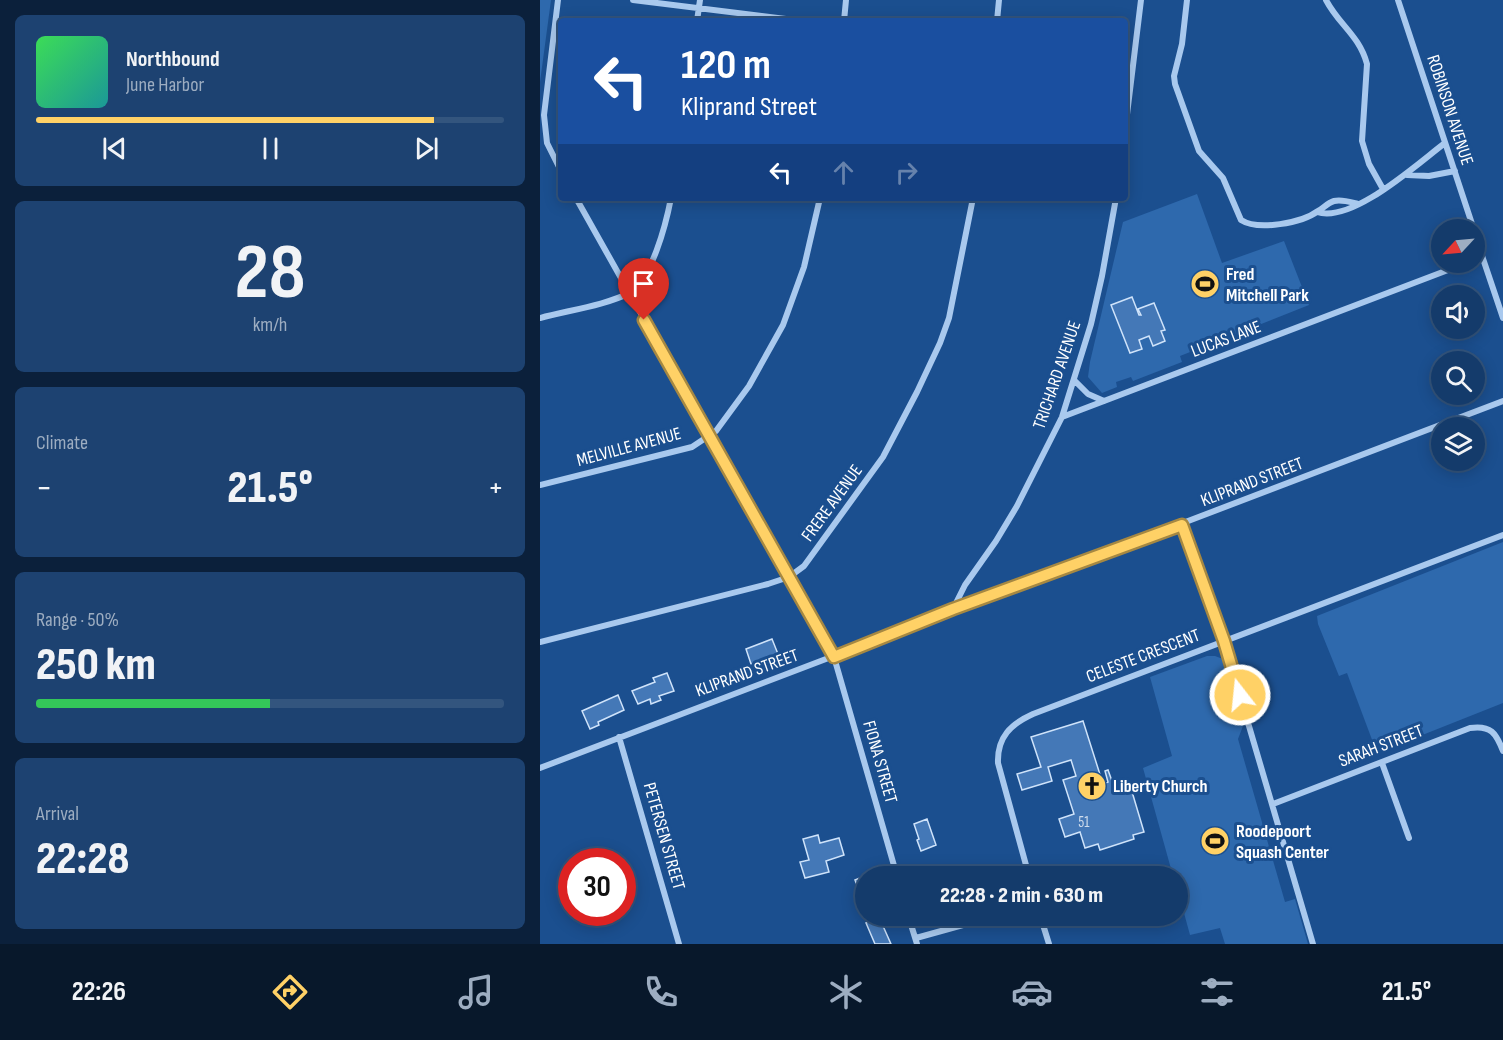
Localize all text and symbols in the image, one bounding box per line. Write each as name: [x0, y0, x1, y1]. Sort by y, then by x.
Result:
text: 120 m: [681, 40, 771, 91]
icon: left: [582, 42, 660, 120]
text: Northbound: [126, 46, 220, 73]
street label: ROBINSON AVENUE: [1422, 52, 1478, 168]
text: June Harbor: [126, 73, 204, 97]
text: Kliprand Street: [681, 91, 817, 123]
icon: previous: [98, 132, 131, 165]
icon: pause: [254, 132, 287, 165]
icon: next: [410, 132, 443, 165]
icon: left: [764, 156, 797, 189]
icon: ahead: [827, 156, 860, 189]
icon: right: [890, 156, 923, 189]
north arrow: [1431, 219, 1485, 273]
map controls: [1431, 219, 1485, 471]
text: 28: [235, 227, 305, 320]
pin: [618, 258, 669, 320]
place label: Fred Mitchell Park: [1226, 264, 1309, 306]
icon: arrive: [627, 267, 660, 300]
sports icon: Fred Mitchell Park: [1189, 268, 1221, 300]
button: sound: [1431, 285, 1485, 339]
text: km/h: [253, 313, 287, 337]
street label: LUCAS LANE: [1188, 316, 1264, 362]
street label: TRICHARD AVENUE: [1029, 318, 1085, 432]
button: search: [1431, 351, 1485, 405]
button: layers: [1431, 417, 1485, 471]
street label: MELVILLE AVENUE: [574, 423, 684, 471]
text: Climate: [36, 431, 88, 455]
street label: KLIPRAND STREET: [1198, 453, 1306, 511]
text: 21.5°: [227, 461, 313, 516]
street label: FRERE AVENUE: [797, 461, 867, 545]
text: −: [36, 468, 52, 508]
text: +: [488, 468, 504, 508]
text: Range · 50%: [36, 608, 119, 632]
street label: CELESTE CRESCENT: [1083, 625, 1203, 687]
text: 250 km: [36, 638, 156, 693]
street label: KLIPRAND STREET: [693, 645, 801, 701]
position arrow: [1208, 663, 1272, 727]
street label: FIONA STREET: [858, 718, 902, 806]
street label: SARAH STREET: [1336, 720, 1426, 772]
church icon: Liberty Church: [1076, 770, 1108, 802]
place label: Liberty Church: [1113, 776, 1208, 797]
street label: PETERSEN STREET: [639, 780, 689, 892]
text: Arrival: [36, 802, 79, 826]
house number: 51: [1078, 813, 1090, 832]
place label: Roodepoort Squash Center: [1236, 821, 1329, 863]
sports icon: Roodepoort Squash Center: [1199, 825, 1231, 857]
text: 22:28: [36, 832, 129, 887]
speed limit sign: 30: [558, 848, 636, 926]
text: 22:28 · 2 min · 630 m: [940, 882, 1103, 909]
icon: directions: [269, 971, 311, 1013]
icon: music: [455, 971, 497, 1013]
icon: phone: [640, 971, 682, 1013]
icon: climate: [825, 971, 867, 1013]
icon: car: [1011, 971, 1053, 1013]
icon: filters: [1196, 971, 1238, 1013]
text: 22:26: [72, 976, 126, 1008]
text: 21.5°: [1382, 976, 1431, 1008]

